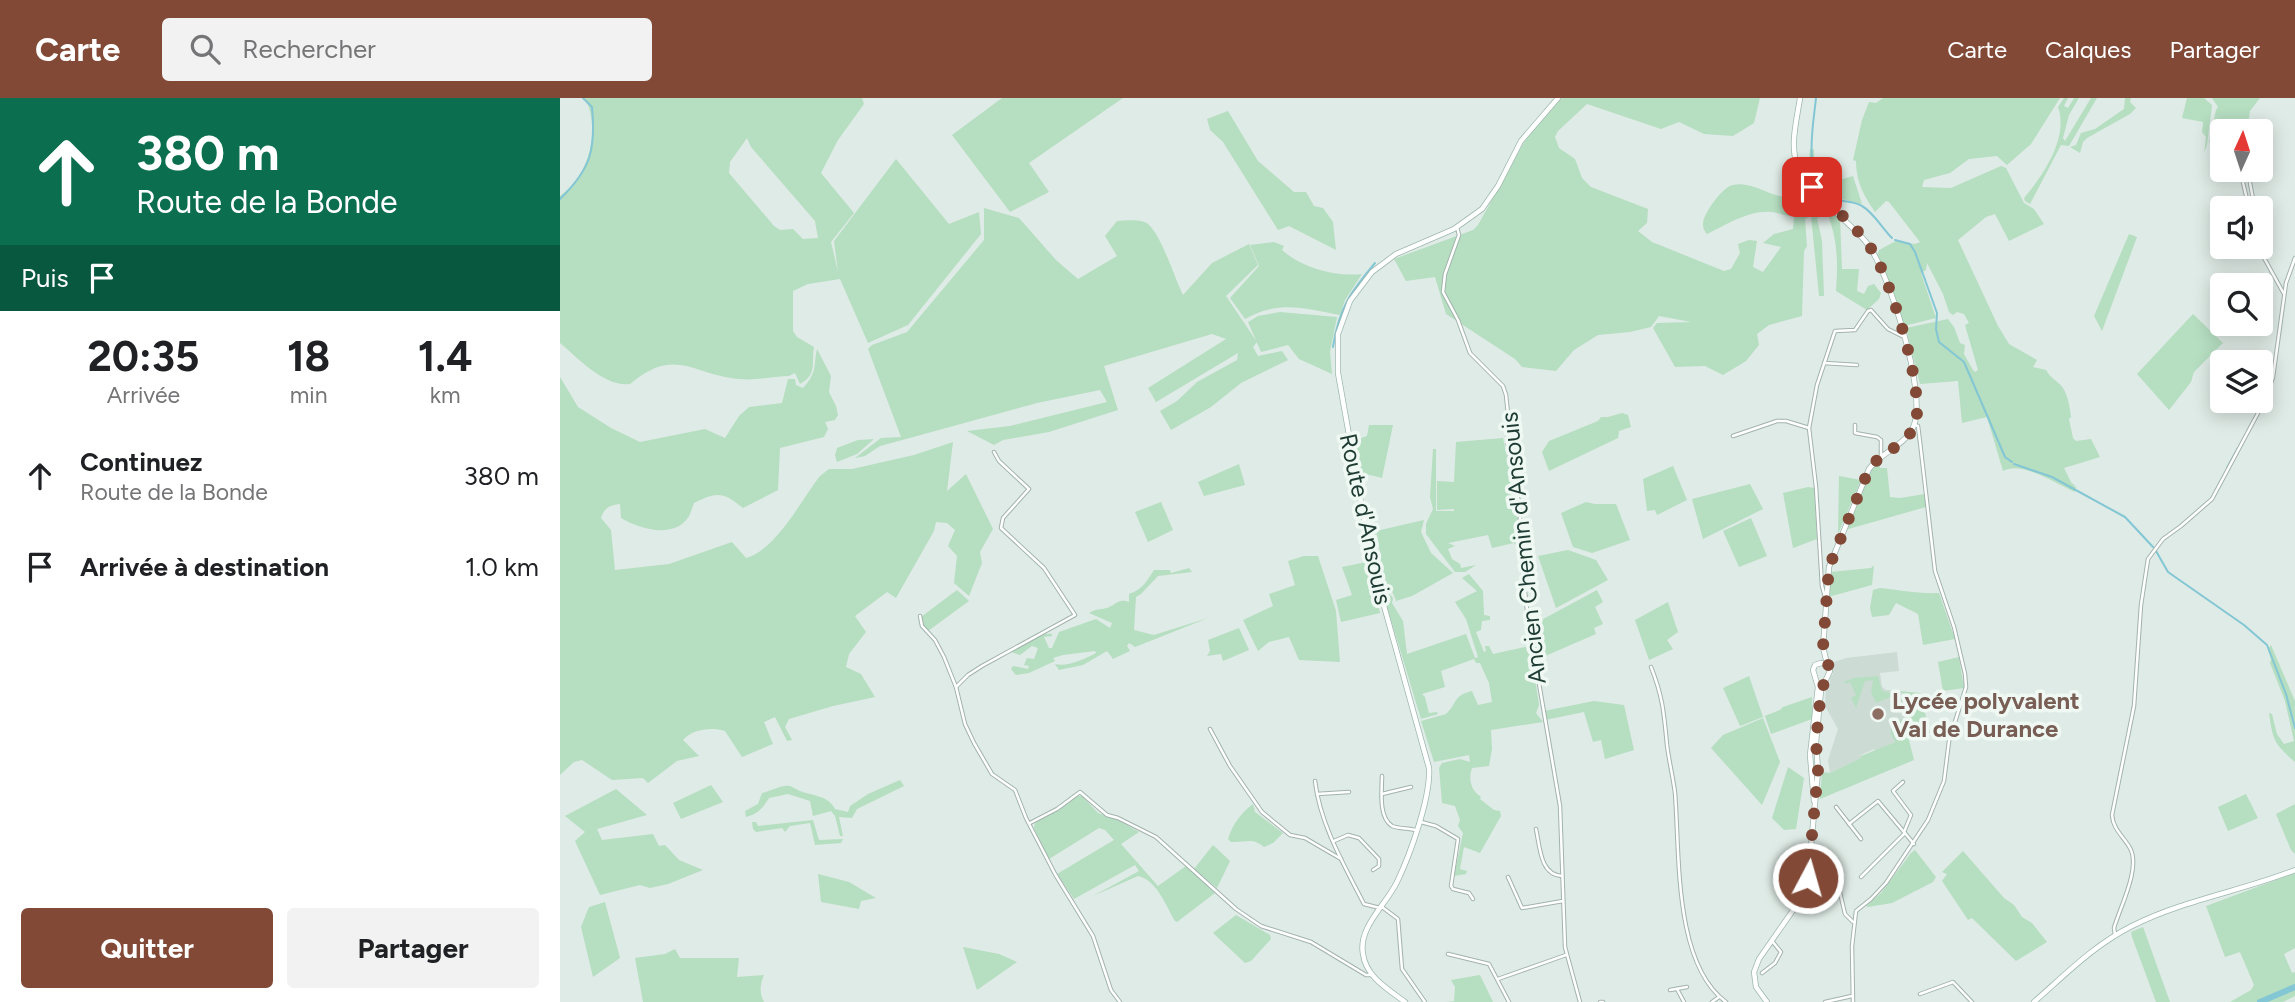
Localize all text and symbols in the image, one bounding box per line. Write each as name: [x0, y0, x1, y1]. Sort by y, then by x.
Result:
search box: [162, 18, 652, 81]
text: Carte: [35, 30, 120, 69]
icon: search: [186, 30, 224, 68]
text: Rechercher: [242, 33, 376, 65]
text: Carte: [1947, 35, 2007, 64]
text: Calques: [2045, 35, 2131, 64]
text: Partager: [2169, 35, 2260, 64]
north arrow: [2210, 119, 2273, 182]
map controls: [2210, 119, 2273, 413]
text: 380 m: [136, 123, 279, 182]
icon: ahead: [21, 126, 112, 217]
pin: [1782, 157, 1842, 217]
icon: arrive: [1793, 168, 1831, 206]
text: Route de la Bonde: [136, 183, 397, 221]
button: sound: [2210, 196, 2273, 259]
icon: arrive: [83, 259, 121, 297]
text: Puis: [21, 262, 69, 294]
button: search: [2210, 273, 2273, 336]
text: 20:35: [87, 331, 199, 382]
text: 18: [287, 331, 330, 382]
text: 1.4: [418, 331, 473, 382]
button: layers: [2210, 350, 2273, 413]
text: Arrivée: [107, 381, 180, 409]
text: min: [290, 381, 327, 409]
text: km: [430, 381, 461, 409]
street label: Ancien Chemin d'Ansouis: [1494, 410, 1552, 686]
street label: Route d'Ansouis: [1334, 431, 1398, 607]
text: Continuez: [80, 446, 202, 478]
icon: ahead: [21, 457, 59, 495]
text: 380 m: [464, 460, 539, 492]
text: Route de la Bonde: [80, 478, 268, 506]
icon: arrive: [21, 548, 59, 586]
text: Arrivée à destination: [80, 551, 329, 583]
text: 1.0 km: [465, 551, 539, 583]
place label: Lycée polyvalent Val de Durance: [1892, 686, 2080, 743]
marker: Lycée polyvalent Val de Durance: [1870, 706, 1886, 722]
position arrow: [1771, 841, 1845, 915]
button: Quitter: [21, 908, 273, 988]
button: Partager: [287, 908, 539, 988]

